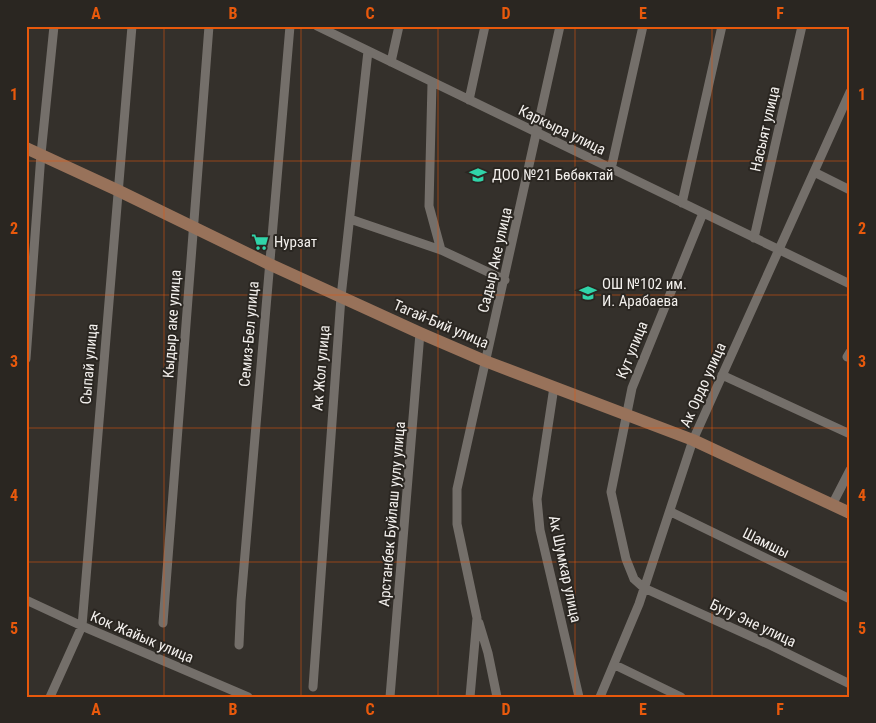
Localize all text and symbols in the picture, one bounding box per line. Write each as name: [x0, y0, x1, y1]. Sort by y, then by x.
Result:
text: A: [91, 4, 101, 23]
text: B: [229, 4, 238, 23]
text: C: [365, 4, 375, 23]
text: D: [501, 4, 511, 23]
text: E: [639, 4, 647, 23]
text: F: [776, 4, 784, 23]
text: 1: [10, 85, 18, 104]
street label: Насыят улица: [746, 85, 784, 173]
text: 1: [858, 85, 866, 104]
street label: Каркыра улица: [515, 101, 609, 159]
school or university icon: ДОО №21 Бөбөктай: [468, 165, 488, 185]
place label: ДОО №21 Бөбөктай: [492, 166, 614, 184]
street label: Садыр Аке улица: [474, 206, 516, 314]
text: 2: [10, 219, 18, 238]
text: 2: [858, 219, 866, 238]
supermarket icon: Нурзат: [250, 232, 270, 252]
place label: Нурзат: [274, 233, 317, 251]
street label: Кыдыр аке улица: [159, 269, 185, 379]
place label: ОШ №102 им. И. Арабаева: [602, 275, 687, 310]
street label: Семиз-Бел улица: [235, 280, 263, 388]
school or university icon: ОШ №102 им. И. Арабаева: [578, 283, 598, 303]
street label: Тагай-Бий улица: [391, 296, 491, 352]
street label: Кут улица: [612, 319, 652, 381]
street label: Сыпай улица: [77, 323, 101, 405]
street label: Ак Жол улица: [308, 324, 334, 412]
street label: Ак Ордо улица: [676, 340, 730, 430]
text: 3: [10, 352, 18, 371]
text: 3: [858, 352, 866, 371]
street label: Арстанбек Буйлаш уулу улица: [375, 421, 409, 607]
text: 4: [10, 486, 18, 505]
text: 4: [858, 486, 866, 505]
street label: Ак Шумкар улица: [545, 514, 585, 624]
street label: Шамшы: [740, 524, 792, 562]
street label: Бугу Эне улица: [707, 595, 799, 651]
street label: Кок Жайык улица: [88, 607, 196, 667]
text: 5: [10, 619, 18, 638]
text: 5: [858, 619, 866, 638]
text: A: [91, 700, 101, 719]
text: B: [229, 700, 238, 719]
text: C: [365, 700, 375, 719]
text: D: [501, 700, 511, 719]
text: E: [639, 700, 647, 719]
text: F: [776, 700, 784, 719]

